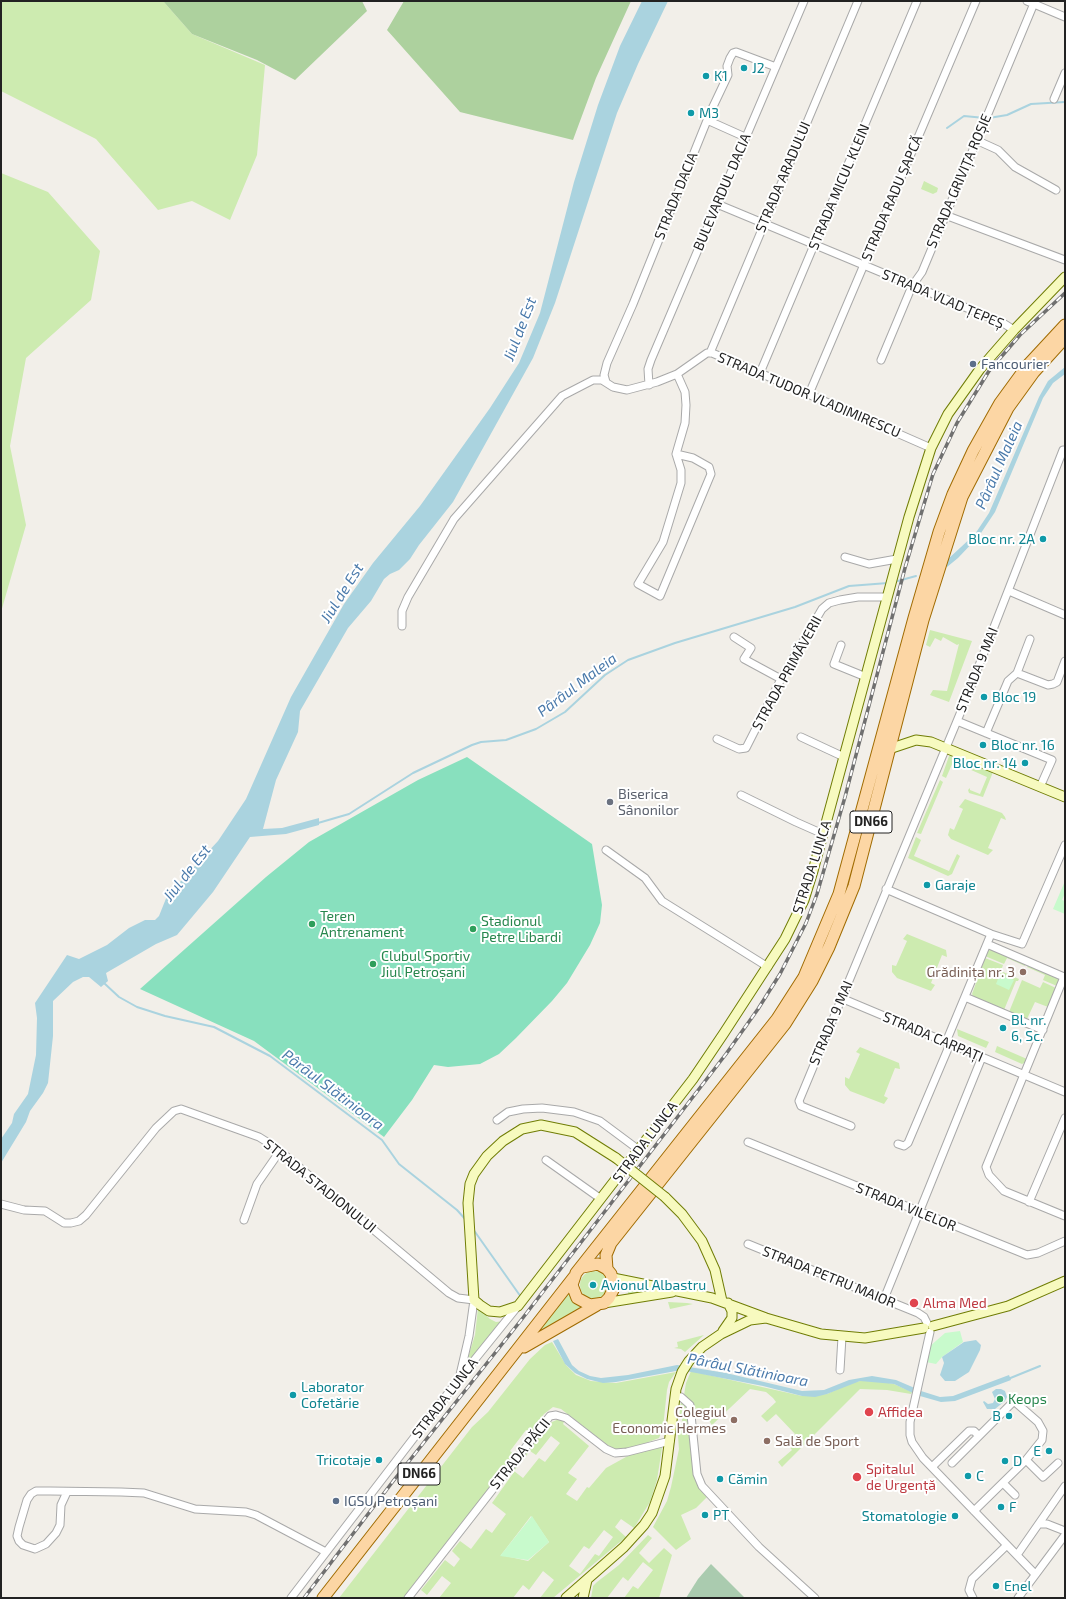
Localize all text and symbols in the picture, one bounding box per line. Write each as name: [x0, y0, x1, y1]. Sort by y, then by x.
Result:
place label: J2: [752, 60, 765, 76]
marker: J2: [739, 63, 749, 73]
place label: K1: [714, 68, 728, 84]
marker: K1: [701, 71, 711, 81]
place label: M3: [699, 105, 719, 121]
marker: M3: [686, 108, 696, 118]
street label: STRADA GRIVIȚA ROȘIE: [923, 111, 995, 251]
street label: STRADA ARADULUI: [752, 119, 814, 235]
street label: STRADA MICUL KLEIN: [805, 122, 873, 252]
street label: BULEVARDUL DACIA: [690, 131, 754, 253]
street label: STRADA RADU ȘAPCĂ: [858, 133, 926, 263]
street label: STRADA DACIA: [651, 150, 701, 242]
street label: STRADA VLAD ȚEPEȘ: [879, 266, 1007, 332]
water label: Jiul de Est: [500, 295, 540, 363]
street label: STRADA TUDOR VLADIMIRESCU: [715, 349, 903, 441]
place label: Fancourier: [981, 356, 1049, 372]
marker: Fancourier: [968, 359, 978, 369]
water label: Pârâul Maleia: [972, 418, 1026, 512]
place label: Bloc nr. 2A: [968, 531, 1035, 547]
marker: Bloc nr. 2A: [1038, 534, 1048, 544]
water label: Jiul de Est: [317, 560, 367, 626]
street label: STRADA PRIMĂVERII: [749, 613, 825, 733]
street label: STRADA 9 MAI: [952, 625, 1002, 715]
water label: Pârâul Maleia: [534, 649, 620, 721]
place label: Bloc 19: [992, 689, 1036, 705]
marker: Bloc 19: [979, 692, 989, 702]
place label: Bloc nr. 16: [991, 737, 1055, 753]
marker: Bloc nr. 16: [978, 740, 988, 750]
place label: Bloc nr. 14: [953, 755, 1017, 771]
marker: Bloc nr. 14: [1020, 758, 1030, 768]
place label: Biserica Sânonilor: [618, 786, 679, 818]
marker: Biserica Sânonilor: [605, 797, 615, 807]
road number: DN66: [850, 811, 892, 833]
street label: STRADA LUNCA: [789, 818, 835, 916]
water label: Jiul de Est: [159, 841, 215, 905]
place label: Garaje: [935, 877, 976, 893]
marker: Garaje: [922, 880, 932, 890]
place label: Teren Antrenament: [320, 908, 404, 940]
place label: Stadionul Petre Libardi: [481, 913, 561, 946]
marker: Teren Antrenament: [307, 919, 317, 929]
marker: Stadionul Petre Libardi: [468, 924, 478, 934]
place label: Clubul Sportiv Jiul Petroșani: [381, 948, 470, 980]
marker: Clubul Sportiv Jiul Petroșani: [368, 959, 378, 969]
place label: Grădinița nr. 3: [927, 964, 1015, 980]
marker: Grădinița nr. 3: [1018, 967, 1028, 977]
street label: STRADA 9 MAI: [806, 978, 856, 1068]
street label: STRADA CARPAȚI: [880, 1008, 986, 1066]
place label: Bl. nr. 6, Sc.: [1011, 1012, 1046, 1044]
marker: Bl. nr. 6, Sc.: [998, 1023, 1008, 1033]
water label: Pârâul Slătinioara: [279, 1046, 387, 1134]
street label: STRADA LUNCA: [609, 1098, 681, 1186]
street label: STRADA STADIONULUI: [260, 1136, 380, 1236]
street label: STRADA VILELOR: [853, 1179, 959, 1235]
street label: STRADA PETRU MAIOR: [760, 1243, 898, 1311]
place label: Avionul Albastru: [601, 1277, 706, 1293]
marker: Avionul Albastru: [588, 1280, 598, 1290]
place label: Alma Med: [923, 1295, 987, 1311]
marker: Alma Med: [908, 1297, 920, 1309]
water label: Pârâul Slătinioara: [686, 1349, 810, 1391]
street label: STRADA LUNCA: [408, 1355, 482, 1441]
place label: Laborator Cofetărie: [301, 1379, 364, 1412]
marker: Laborator Cofetărie: [288, 1390, 298, 1400]
place label: Keops: [1008, 1391, 1047, 1407]
marker: Keops: [995, 1394, 1005, 1404]
place label: Colegiul Economic Hermes: [612, 1404, 726, 1436]
place label: Affidea: [878, 1404, 923, 1420]
marker: Affidea: [863, 1406, 875, 1418]
place label: B: [992, 1408, 1001, 1424]
marker: B: [1004, 1411, 1014, 1421]
street label: STRADA PĂCII: [486, 1415, 554, 1493]
marker: Colegiul Economic Hermes: [729, 1415, 739, 1425]
place label: Sală de Sport: [775, 1433, 859, 1449]
marker: Sală de Sport: [762, 1436, 772, 1446]
place label: E: [1033, 1443, 1041, 1459]
marker: E: [1044, 1446, 1054, 1456]
place label: Tricotaje: [316, 1452, 371, 1468]
place label: D: [1013, 1453, 1022, 1469]
marker: Tricotaje: [374, 1455, 384, 1465]
marker: D: [1000, 1456, 1010, 1466]
place label: Spitalul de Urgență: [866, 1461, 936, 1494]
road number: DN66: [398, 1463, 440, 1485]
place label: C: [976, 1468, 984, 1484]
place label: Cămin: [728, 1471, 768, 1487]
marker: Spitalul de Urgență: [851, 1471, 863, 1483]
marker: C: [963, 1471, 973, 1481]
marker: Cămin: [715, 1474, 725, 1484]
place label: IGSU Petroșani: [344, 1493, 438, 1509]
marker: IGSU Petroșani: [331, 1496, 341, 1506]
place label: F: [1009, 1499, 1017, 1515]
marker: F: [996, 1502, 1006, 1512]
place label: PT: [713, 1507, 729, 1523]
place label: Stomatologie: [862, 1508, 947, 1524]
marker: PT: [700, 1510, 710, 1520]
marker: Stomatologie: [950, 1511, 960, 1521]
place label: Enel: [1004, 1578, 1032, 1594]
marker: Enel: [991, 1581, 1001, 1591]

